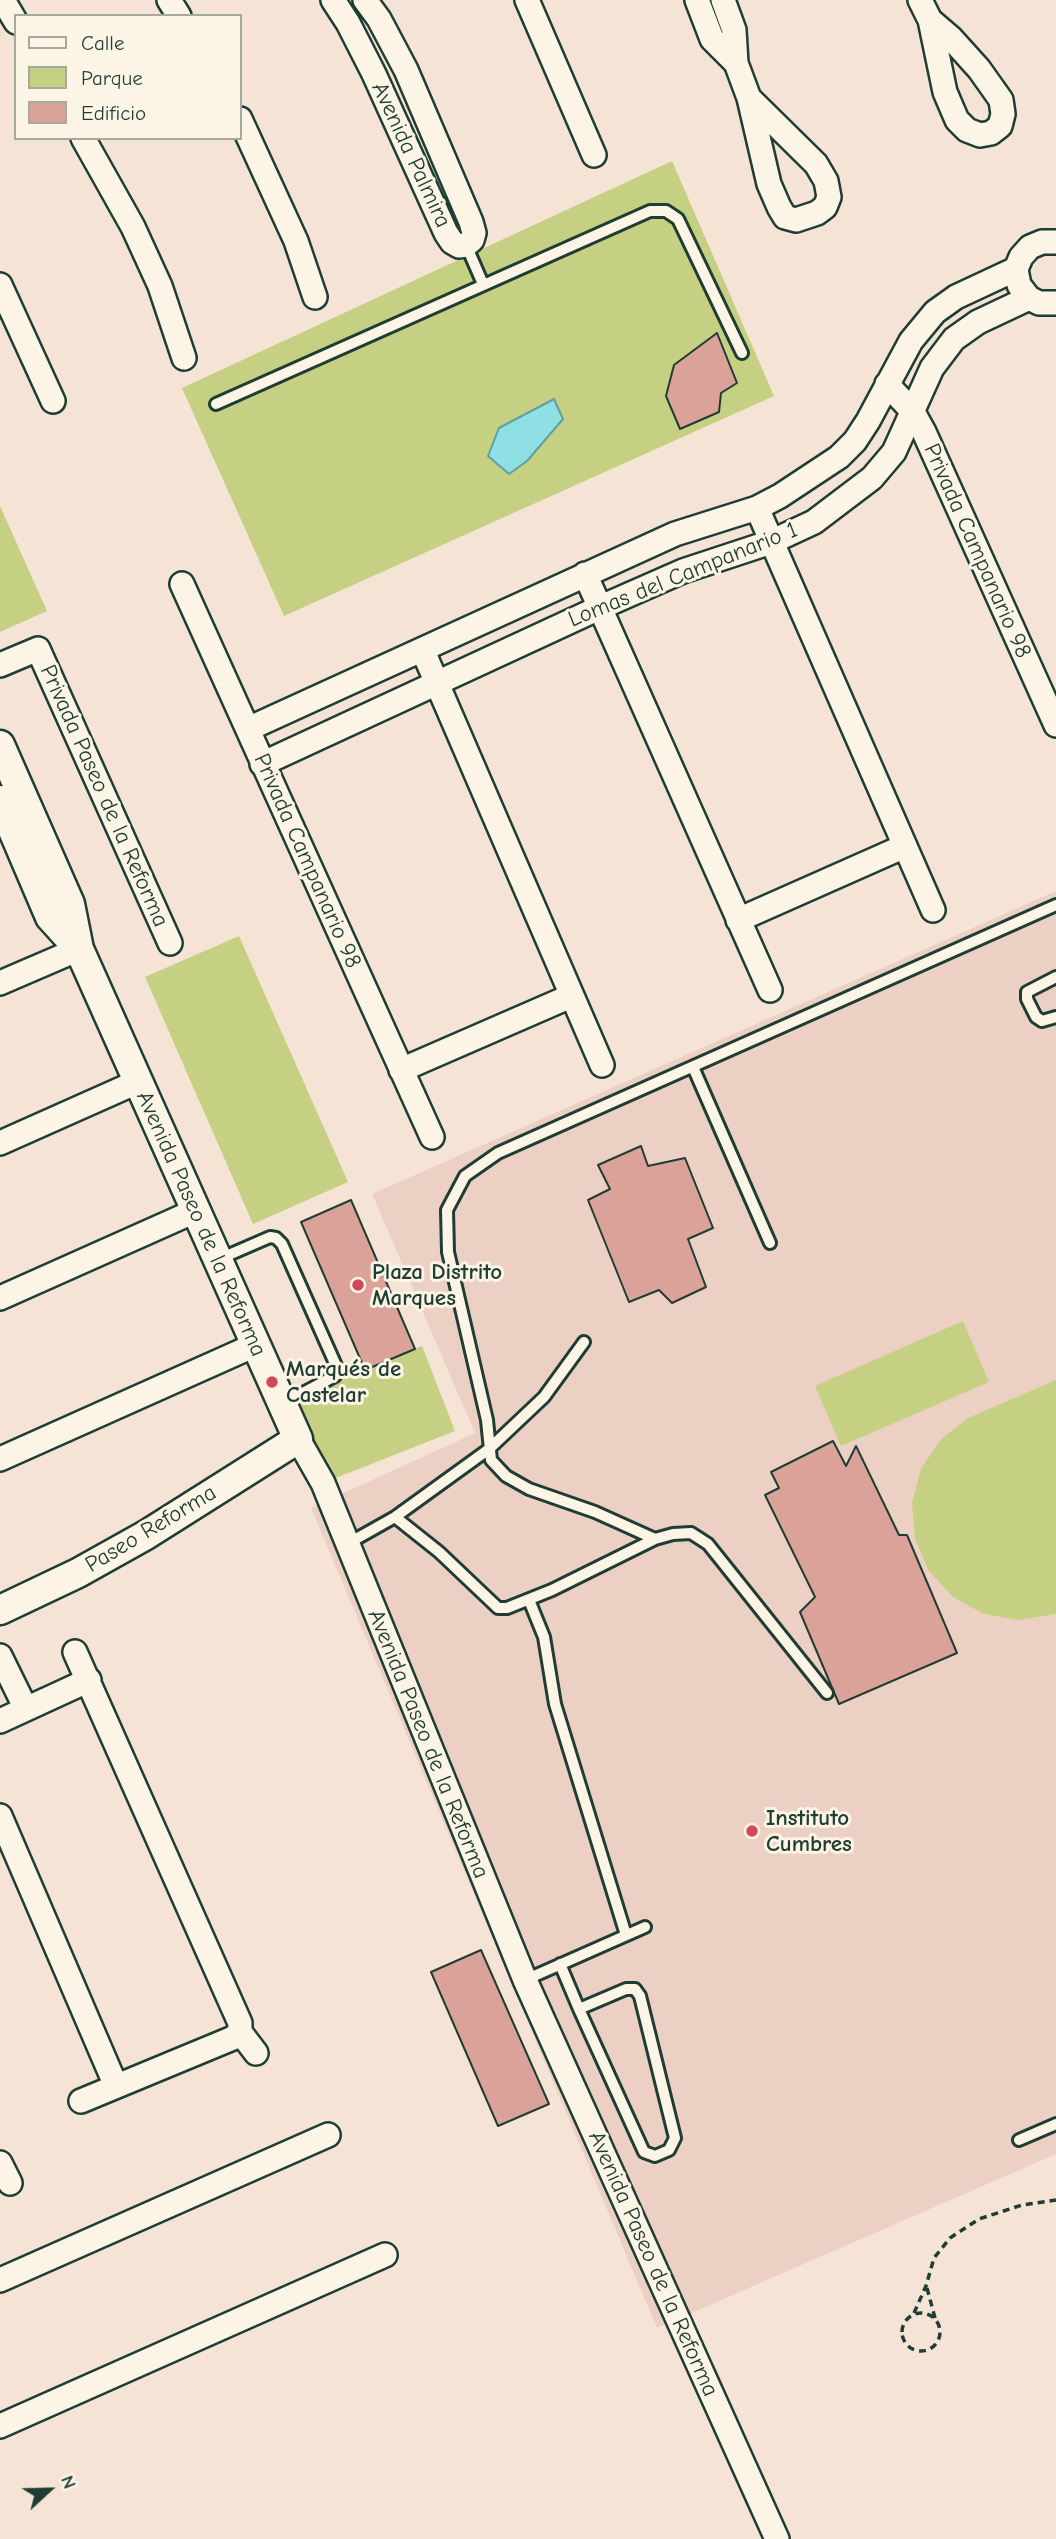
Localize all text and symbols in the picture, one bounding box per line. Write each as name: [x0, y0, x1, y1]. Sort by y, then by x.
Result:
legend: [14, 14, 242, 140]
text: Calle: [81, 31, 124, 55]
text: Parque: [81, 66, 143, 90]
street label: Avenida Palmira: [365, 78, 457, 232]
text: Edificio: [81, 101, 146, 125]
street label: Privada Campanario 98: [917, 439, 1037, 663]
street label: Lomas del Campanario 1: [564, 516, 802, 634]
street label: Privada Paseo de la Reforma: [34, 661, 174, 931]
street label: Privada Campanario 98: [247, 749, 367, 973]
street label: Avenida Paseo de la Reforma: [130, 1087, 272, 1361]
place label: Plaza Distrito Marques: [372, 1258, 502, 1312]
marker: Plaza Distrito Marques: [350, 1277, 366, 1293]
place label: Marqués de Castelar: [286, 1355, 401, 1409]
marker: Marqués de Castelar: [264, 1374, 280, 1390]
street label: Paseo Reforma: [81, 1479, 221, 1579]
street label: Avenida Paseo de la Reforma: [361, 1606, 495, 1882]
place label: Instituto Cumbres: [766, 1804, 852, 1858]
marker: Instituto Cumbres: [744, 1823, 760, 1839]
street label: Avenida Paseo de la Reforma: [582, 2127, 724, 2401]
north arrow: [14, 2455, 84, 2525]
text: N: [56, 2472, 81, 2492]

